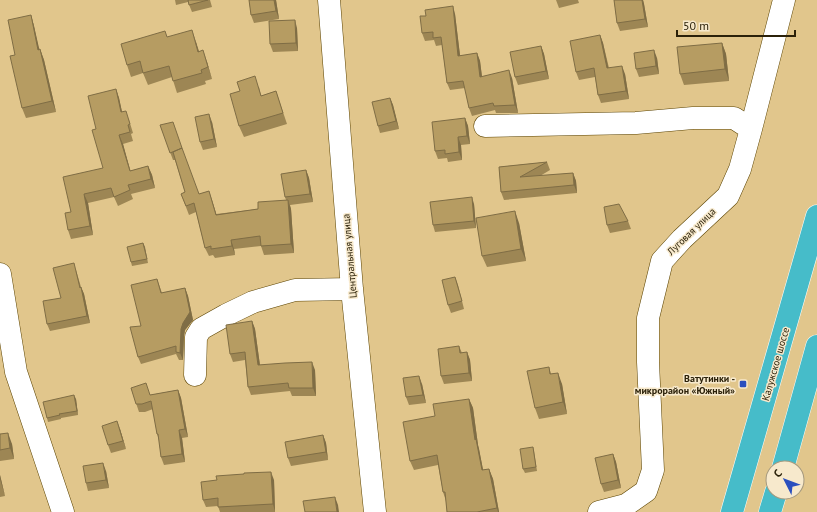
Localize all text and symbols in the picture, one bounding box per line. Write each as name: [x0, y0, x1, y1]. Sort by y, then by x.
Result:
scale bar: [677, 12, 795, 38]
text: 50 m: [683, 18, 709, 33]
street label: Луговая улица: [664, 205, 718, 258]
street label: Центральная улица: [339, 213, 360, 299]
street label: Калужское шоссе: [759, 326, 792, 402]
place label: Ватутинки - микрорайон «Южный»: [635, 372, 735, 397]
marker: Ватутинки - микрорайон «Южный»: [738, 379, 748, 389]
north arrow: [765, 460, 805, 500]
text: С: [770, 466, 785, 480]

